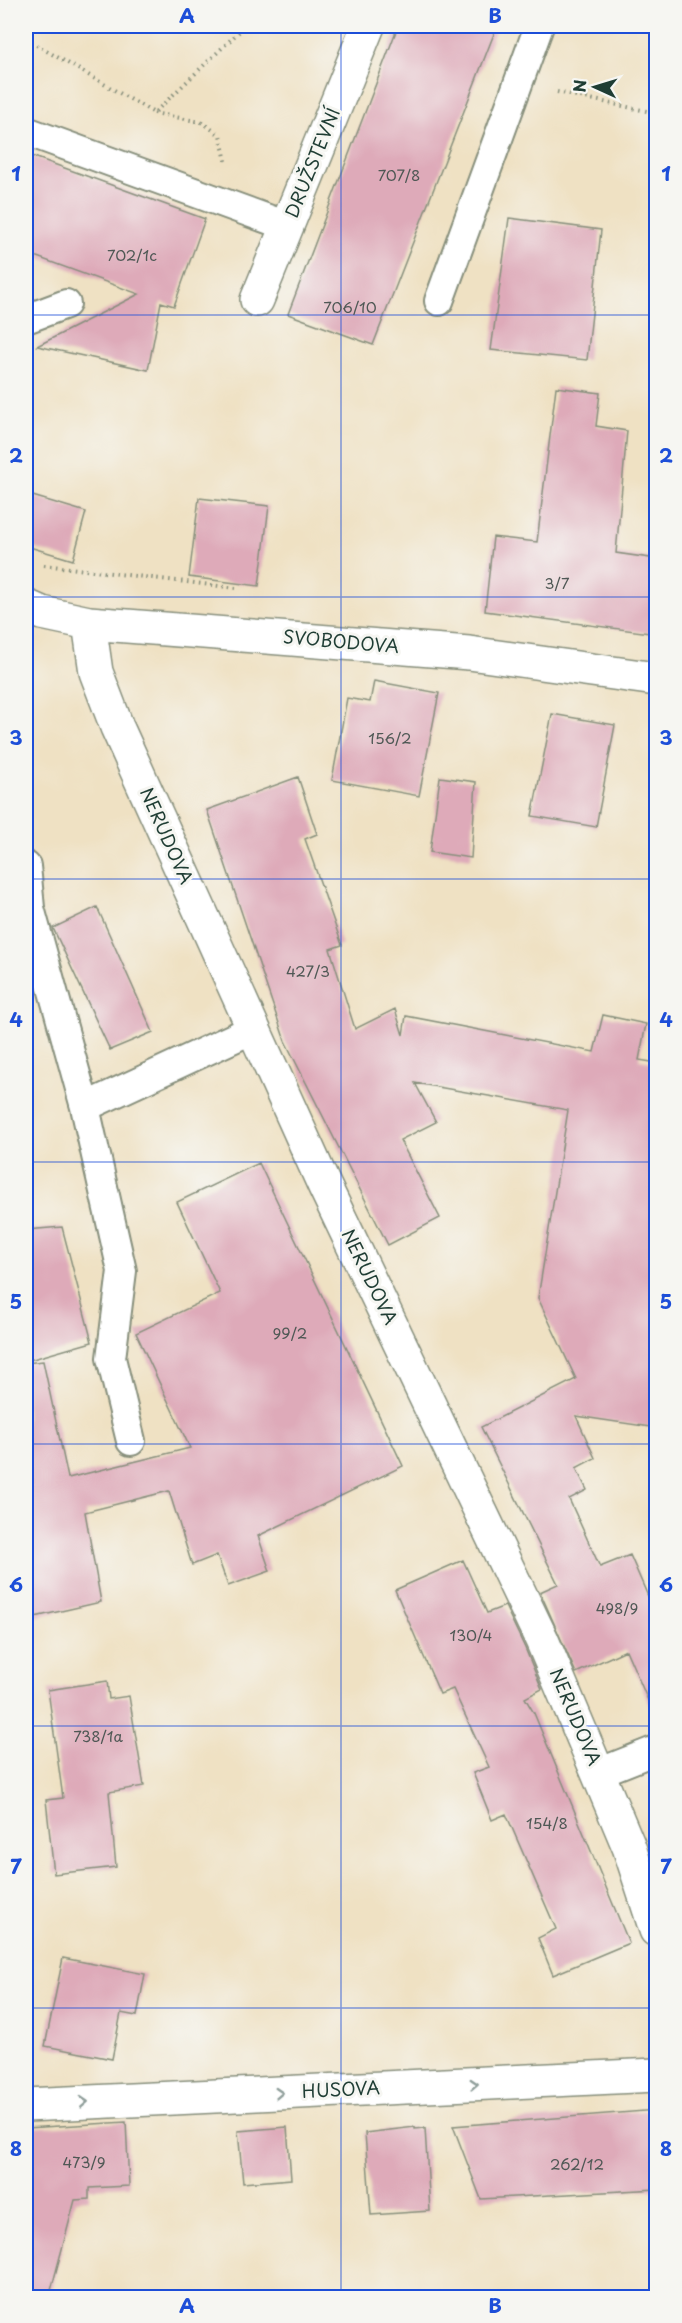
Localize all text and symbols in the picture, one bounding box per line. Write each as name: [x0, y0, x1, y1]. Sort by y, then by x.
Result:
text: A: [179, 0, 195, 30]
text: B: [488, 0, 502, 30]
north arrow: [565, 57, 625, 117]
text: N: [567, 79, 591, 93]
street label: DRUŽSTEVNÍ: [277, 103, 346, 222]
text: 1: [11, 158, 21, 188]
text: 1: [661, 158, 671, 188]
house number: 707/8: [378, 163, 420, 186]
house number: 702/1c: [107, 243, 157, 266]
house number: 706/10: [323, 295, 377, 318]
text: 2: [9, 440, 23, 470]
text: 2: [659, 440, 673, 470]
house number: 3/7: [545, 571, 570, 594]
street label: SVOBODOVA: [282, 622, 400, 659]
text: 3: [9, 722, 23, 752]
text: 3: [659, 722, 673, 752]
house number: 156/2: [368, 726, 412, 749]
street label: NERUDOVA: [134, 783, 201, 888]
house number: 427/3: [286, 959, 330, 982]
text: 4: [9, 1004, 23, 1034]
text: 4: [659, 1004, 673, 1034]
street label: NERUDOVA: [336, 1224, 405, 1329]
text: 5: [10, 1286, 22, 1316]
text: 5: [660, 1286, 672, 1316]
house number: 99/2: [273, 1321, 307, 1344]
text: 6: [9, 1569, 23, 1599]
text: 6: [659, 1569, 673, 1599]
house number: 498/9: [596, 1596, 638, 1619]
house number: 130/4: [449, 1623, 493, 1646]
street label: NERUDOVA: [544, 1664, 609, 1769]
house number: 738/1a: [73, 1724, 123, 1747]
house number: 154/8: [526, 1811, 568, 1834]
text: 7: [10, 1851, 22, 1881]
text: 7: [660, 1851, 672, 1881]
street label: HUSOVA: [301, 2073, 381, 2104]
one-way arrow: [469, 2077, 478, 2090]
one-way arrow: [274, 2086, 283, 2099]
one-way arrow: [79, 2095, 88, 2108]
text: 8: [10, 2133, 22, 2163]
text: 8: [660, 2133, 672, 2163]
house number: 473/9: [63, 2150, 105, 2173]
house number: 262/12: [550, 2152, 604, 2175]
text: A: [179, 2290, 195, 2320]
text: B: [488, 2290, 502, 2320]

